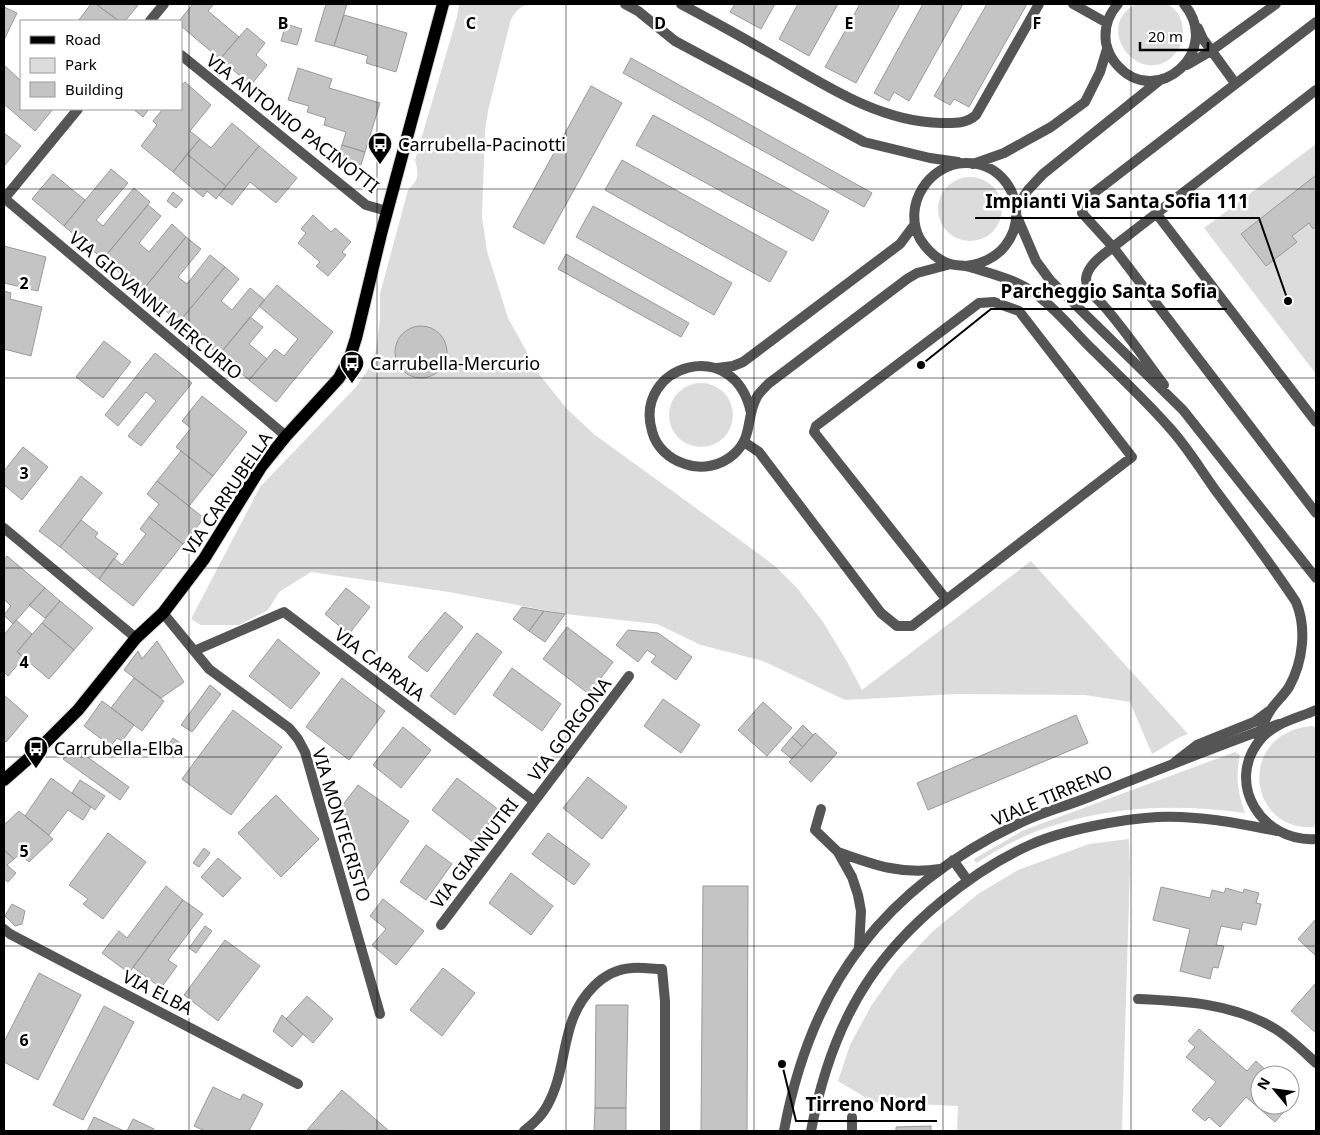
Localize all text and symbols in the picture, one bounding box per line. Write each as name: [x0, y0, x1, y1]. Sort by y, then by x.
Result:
text: B: [278, 12, 288, 34]
text: C: [466, 12, 476, 34]
text: D: [654, 12, 666, 34]
text: E: [845, 12, 854, 34]
text: F: [1033, 12, 1041, 34]
legend: [20, 20, 182, 110]
scale bar: [1140, 20, 1208, 52]
text: 20 m: [1148, 26, 1183, 46]
text: Road: [65, 29, 101, 49]
street label: VIA ANTONIO PACINOTTI: [202, 48, 384, 198]
text: Park: [65, 54, 97, 74]
text: Building: [65, 79, 123, 99]
bus stop icon: Carrubella-Pacinotti: [367, 131, 393, 165]
place label: Carrubella-Pacinotti: [398, 132, 566, 156]
callout: Impianti Via Santa Sofia 111: [975, 184, 1259, 218]
text: Impianti Via Santa Sofia 111: [985, 188, 1249, 214]
street label: VIA GIOVANNI MERCURIO: [64, 225, 248, 385]
text: 2: [19, 272, 29, 294]
callout: Parcheggio Santa Sofia: [991, 275, 1227, 309]
text: Parcheggio Santa Sofia: [1001, 278, 1217, 304]
bus stop icon: Carrubella-Mercurio: [339, 350, 365, 384]
place label: Carrubella-Mercurio: [370, 351, 540, 375]
street label: VIA CARRUBELLA: [177, 426, 277, 559]
text: 3: [19, 462, 29, 484]
street label: VIA CAPRAIA: [330, 622, 430, 706]
text: 4: [19, 651, 29, 673]
street label: VIA GORGONA: [522, 672, 616, 786]
bus stop icon: Carrubella-Elba: [23, 735, 49, 769]
place label: Carrubella-Elba: [54, 736, 184, 760]
street label: VIA MONTECRISTO: [307, 745, 377, 905]
street label: VIALE TIRRENO: [988, 759, 1116, 831]
street label: VIA GIANNUTRI: [425, 793, 523, 913]
text: 5: [19, 840, 29, 862]
street label: VIA ELBA: [119, 964, 198, 1020]
text: 6: [19, 1029, 29, 1051]
north arrow: [1250, 1065, 1300, 1115]
text: N: [1252, 1074, 1274, 1093]
callout: Tirreno Nord: [796, 1087, 937, 1121]
text: Tirreno Nord: [805, 1091, 927, 1117]

